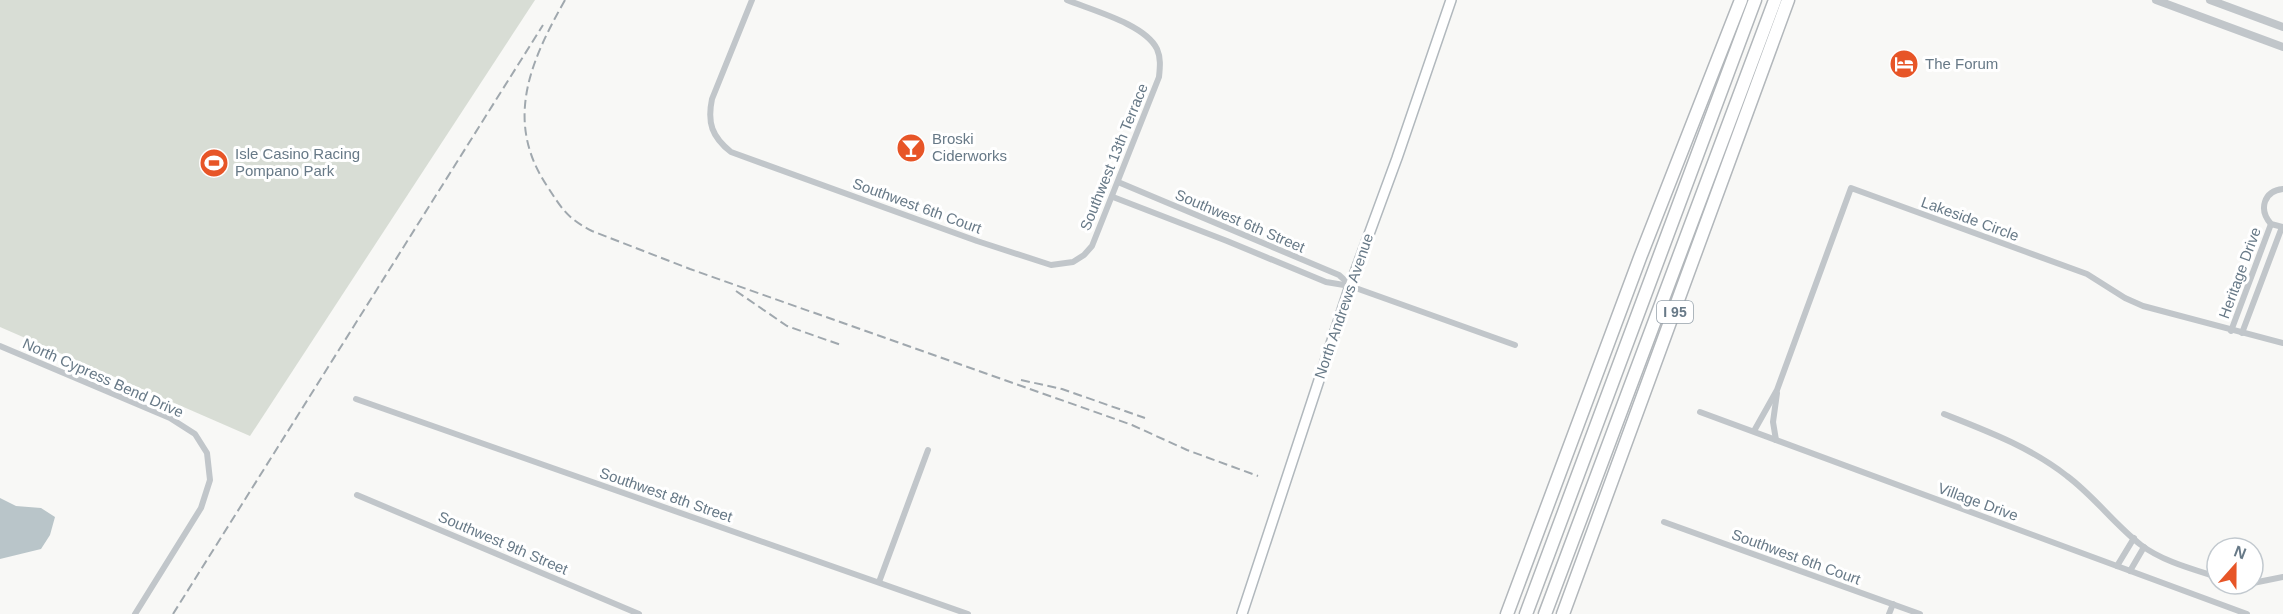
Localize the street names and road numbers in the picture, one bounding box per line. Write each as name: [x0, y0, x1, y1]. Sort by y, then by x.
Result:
street label: Southwest 13th Terrace: [1076, 81, 1151, 233]
street label: Southwest 6th Court: [850, 174, 985, 237]
street label: Southwest 6th Street: [1173, 186, 1308, 256]
street label: Lakeside Circle: [1919, 193, 2021, 244]
street label: Heritage Drive: [2215, 225, 2264, 321]
street label: North Andrews Avenue: [1311, 231, 1376, 381]
road number: I 95: [1657, 301, 1693, 323]
street label: North Cypress Bend Drive: [20, 334, 186, 421]
street label: Southwest 8th Street: [598, 464, 736, 526]
street label: Village Drive: [1936, 479, 2021, 524]
street label: Southwest 9th Street: [436, 508, 571, 578]
street label: Southwest 6th Court: [1729, 525, 1864, 588]

